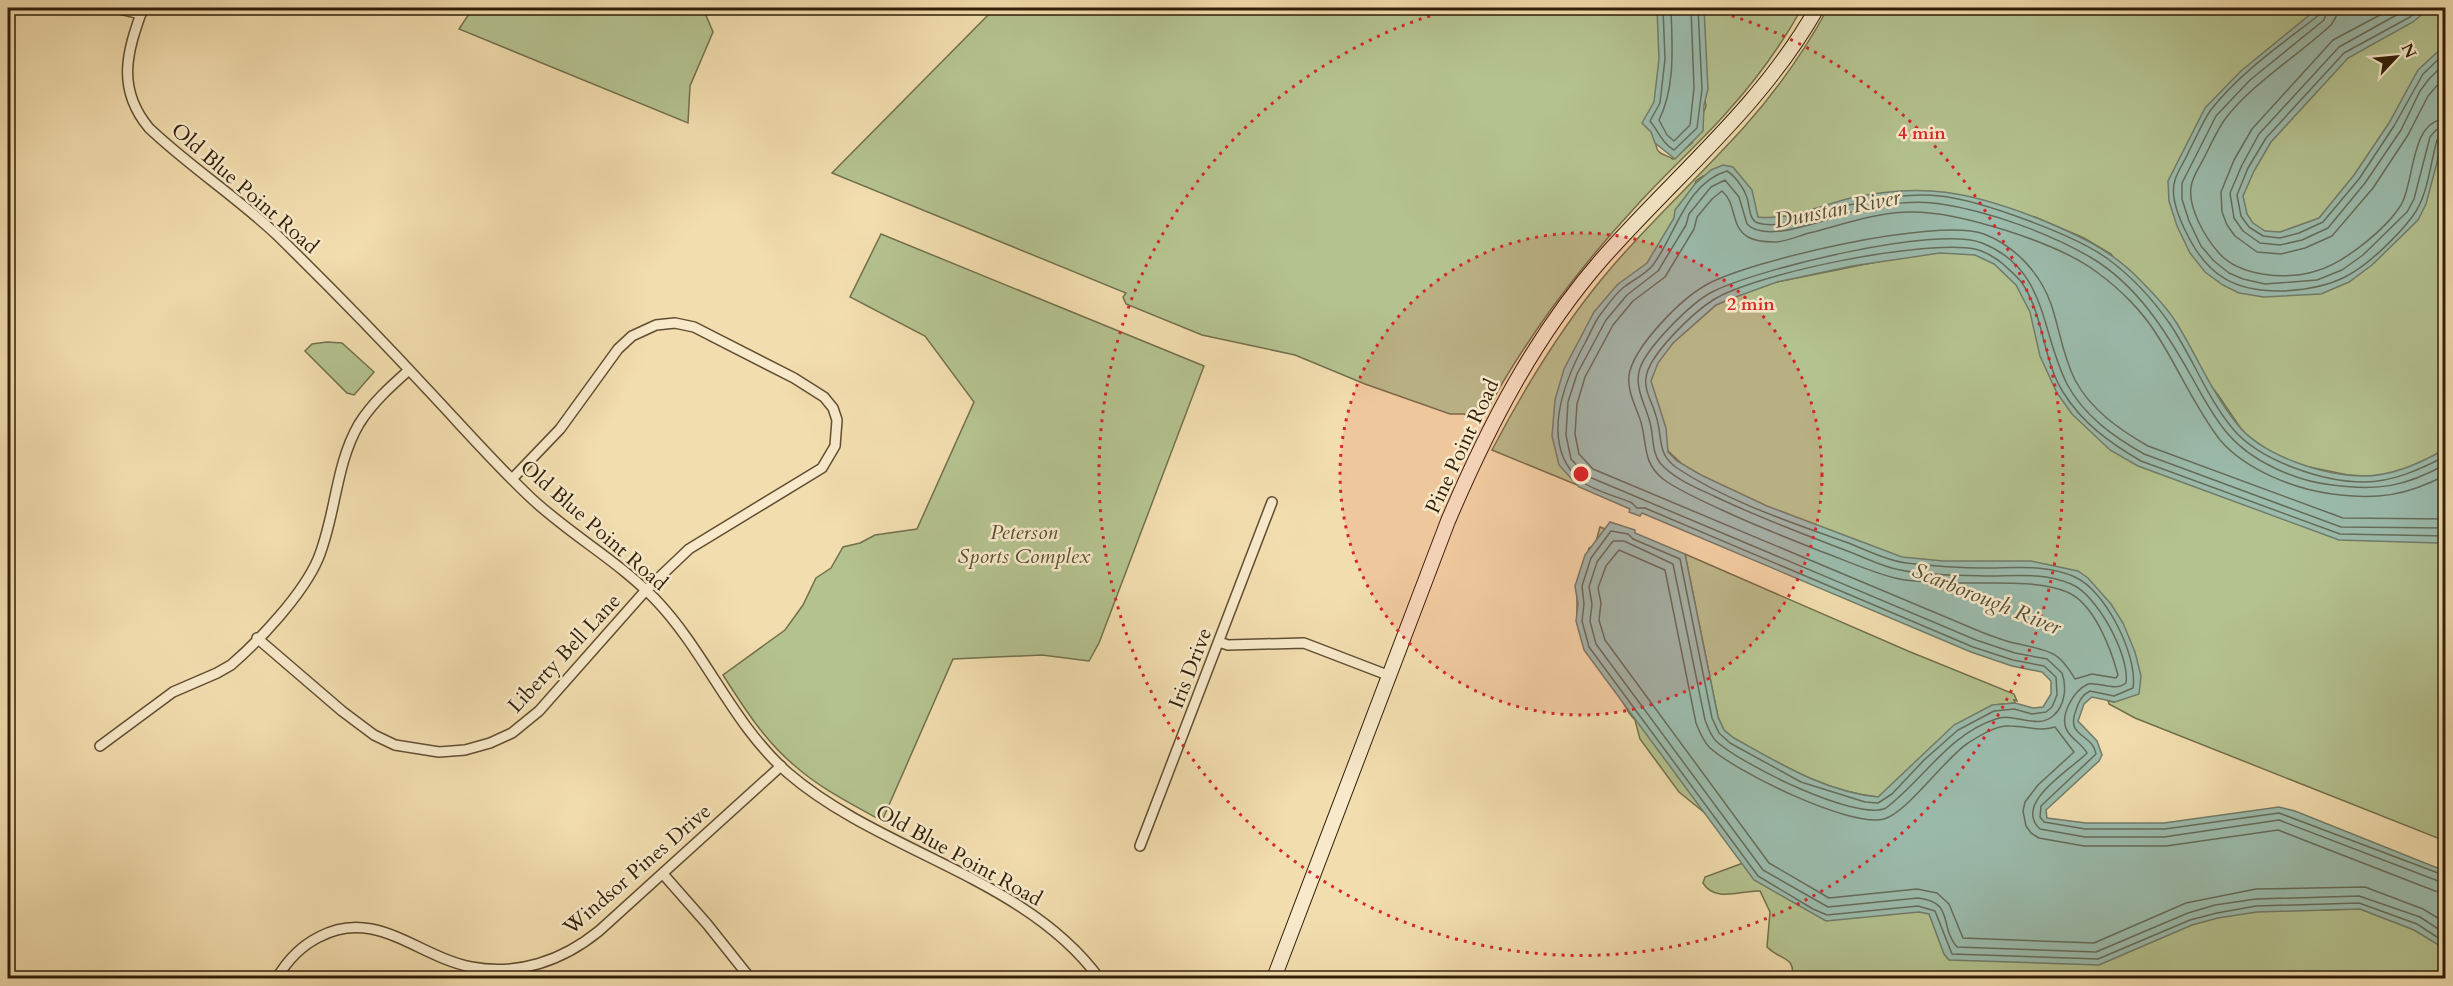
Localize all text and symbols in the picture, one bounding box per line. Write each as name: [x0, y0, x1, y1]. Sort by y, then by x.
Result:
north arrow: [2366, 27, 2426, 87]
text: N: [2396, 40, 2422, 62]
street label: Old Blue Point Road: [165, 116, 325, 261]
text: 4 min: [1898, 121, 1946, 146]
water label: Dunstan River: [1772, 182, 1903, 236]
text: 2 min: [1727, 292, 1775, 317]
street label: Pine Point Road: [1419, 374, 1506, 518]
street label: Old Blue Point Road: [514, 453, 674, 598]
centre of rings: [1571, 464, 1591, 484]
park label: Peterson Sports Complex: [958, 518, 1091, 571]
water label: Scarborough River: [1908, 555, 2066, 643]
street label: Liberty Bell Lane: [501, 587, 627, 719]
street label: Iris Drive: [1162, 624, 1219, 713]
street label: Windsor Pines Drive: [556, 797, 717, 942]
street label: Old Blue Point Road: [870, 798, 1047, 913]

